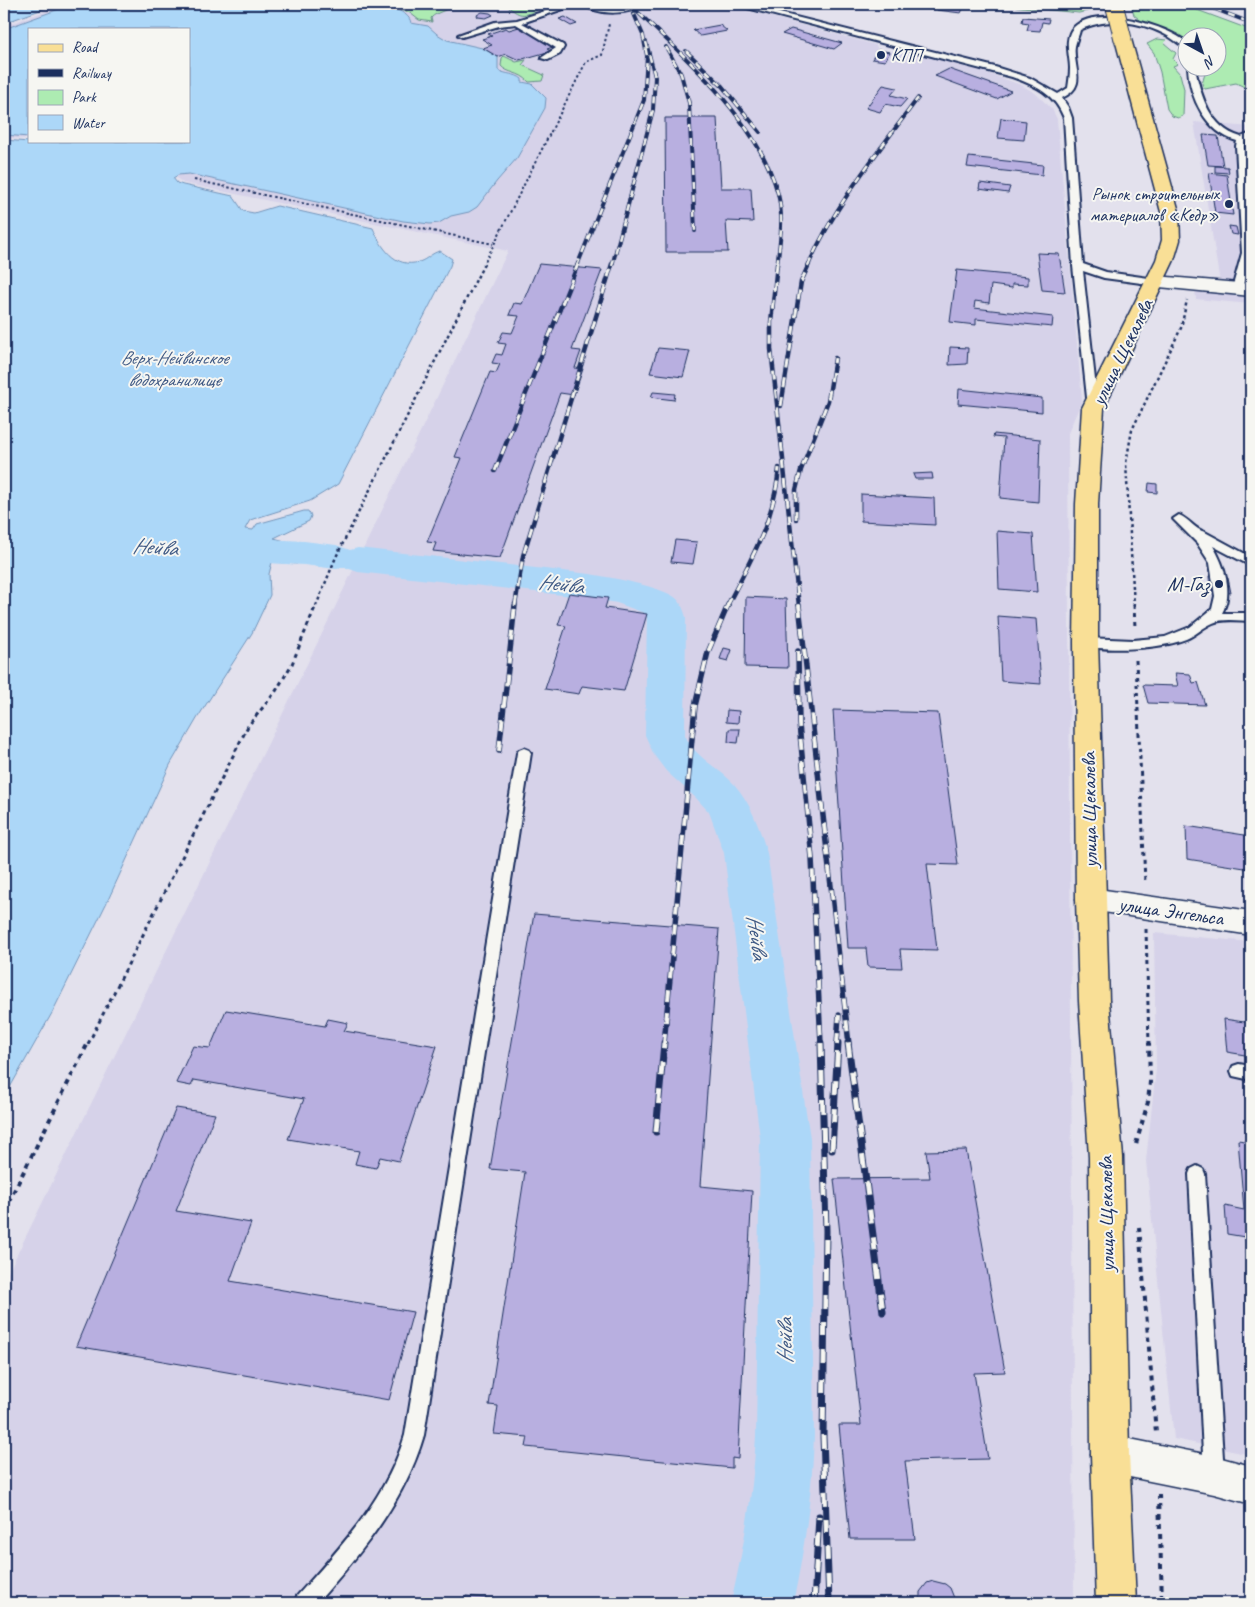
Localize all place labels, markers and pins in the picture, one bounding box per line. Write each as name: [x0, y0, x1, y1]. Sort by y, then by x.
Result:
place label: КПП: [891, 44, 925, 66]
marker: КПП: [875, 49, 887, 61]
place label: Рынок строительных материалов «Кедр»: [1090, 183, 1221, 226]
marker: Рынок строительных материалов «Кедр»: [1223, 198, 1235, 210]
place label: М-Газ: [1167, 571, 1211, 598]
marker: М-Газ: [1213, 578, 1225, 590]

